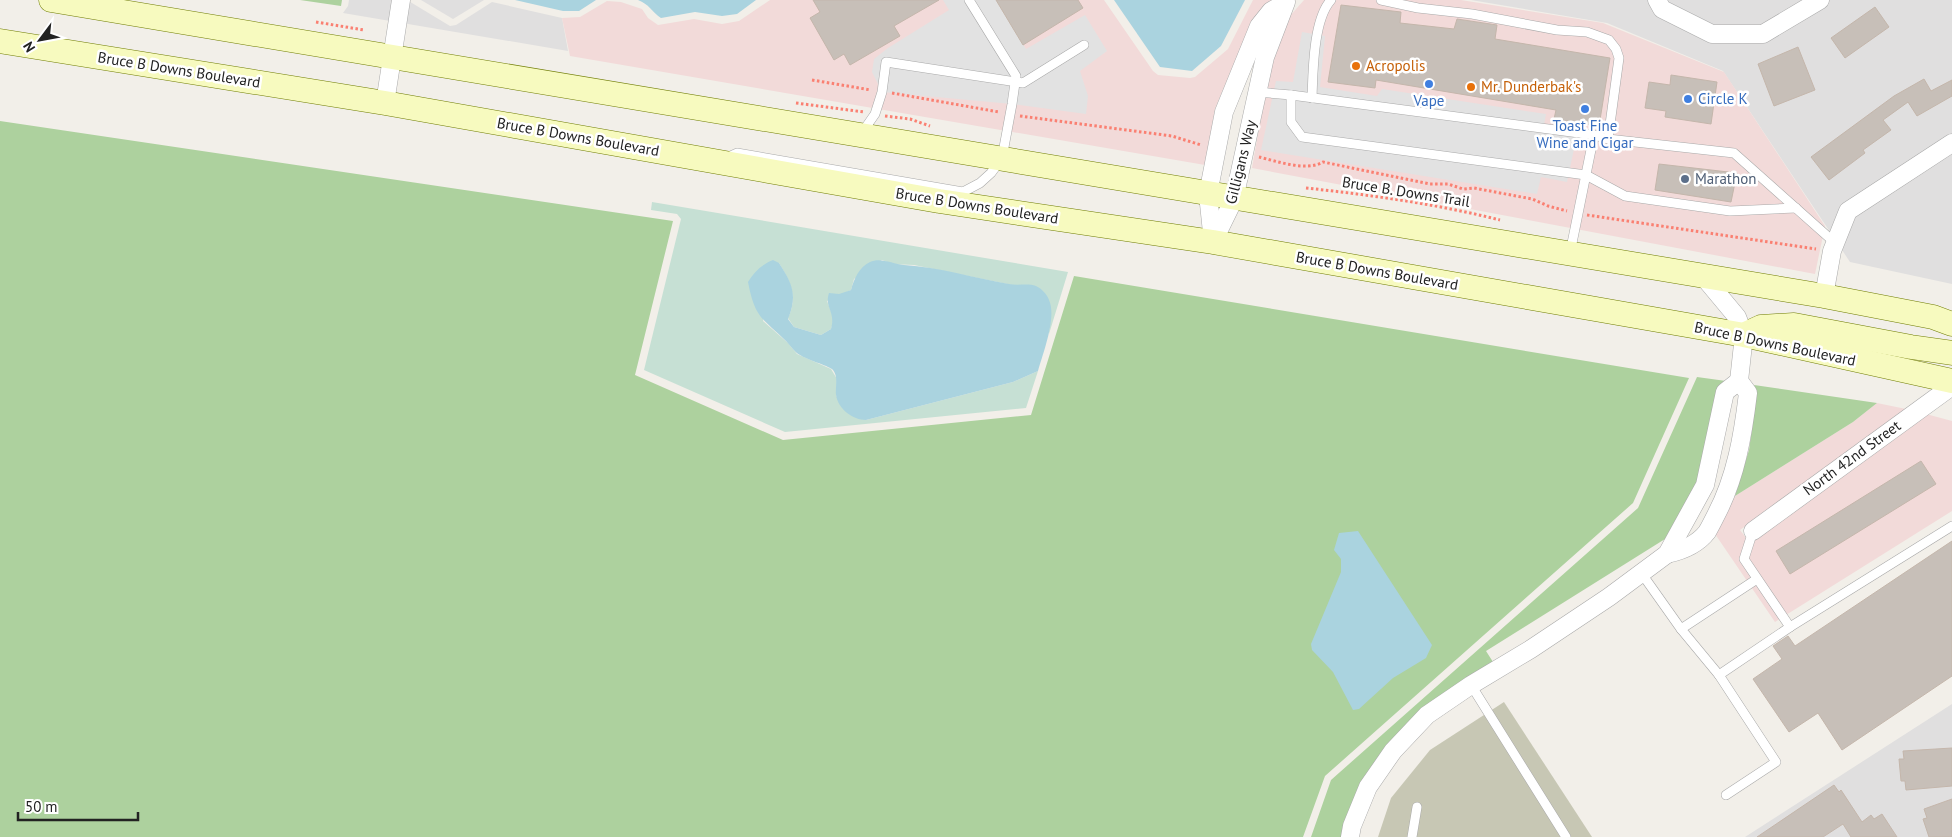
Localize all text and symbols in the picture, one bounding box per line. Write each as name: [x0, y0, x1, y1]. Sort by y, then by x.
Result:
north arrow: [15, 15, 65, 65]
text: N: [19, 38, 39, 56]
street label: Bruce B Downs Boulevard: [96, 47, 262, 92]
place label: Acropolis: [1366, 56, 1425, 75]
marker: Acropolis: [1350, 60, 1362, 72]
place label: Mr. Dunderbak's: [1481, 77, 1581, 96]
marker: Vape: [1423, 78, 1435, 90]
marker: Mr. Dunderbak's: [1465, 81, 1477, 93]
place label: Circle K: [1698, 89, 1748, 108]
place label: Vape: [1413, 91, 1444, 110]
marker: Circle K: [1682, 93, 1694, 105]
marker: Toast Fine Wine and Cigar: [1579, 103, 1591, 115]
street label: Bruce B Downs Boulevard: [495, 113, 661, 160]
place label: Toast Fine Wine and Cigar: [1536, 116, 1634, 152]
street label: Gilligans Way: [1221, 118, 1260, 206]
place label: Marathon: [1695, 169, 1756, 188]
street label: Bruce B. Downs Trail: [1341, 172, 1472, 211]
marker: Marathon: [1679, 173, 1691, 185]
street label: Bruce B Downs Boulevard: [894, 183, 1060, 228]
street label: Bruce B Downs Boulevard: [1294, 247, 1460, 294]
street label: Bruce B Downs Boulevard: [1693, 317, 1857, 370]
street label: North 42nd Street: [1799, 416, 1904, 499]
scale bar: [18, 790, 138, 822]
text: 50 m: [25, 797, 58, 816]

